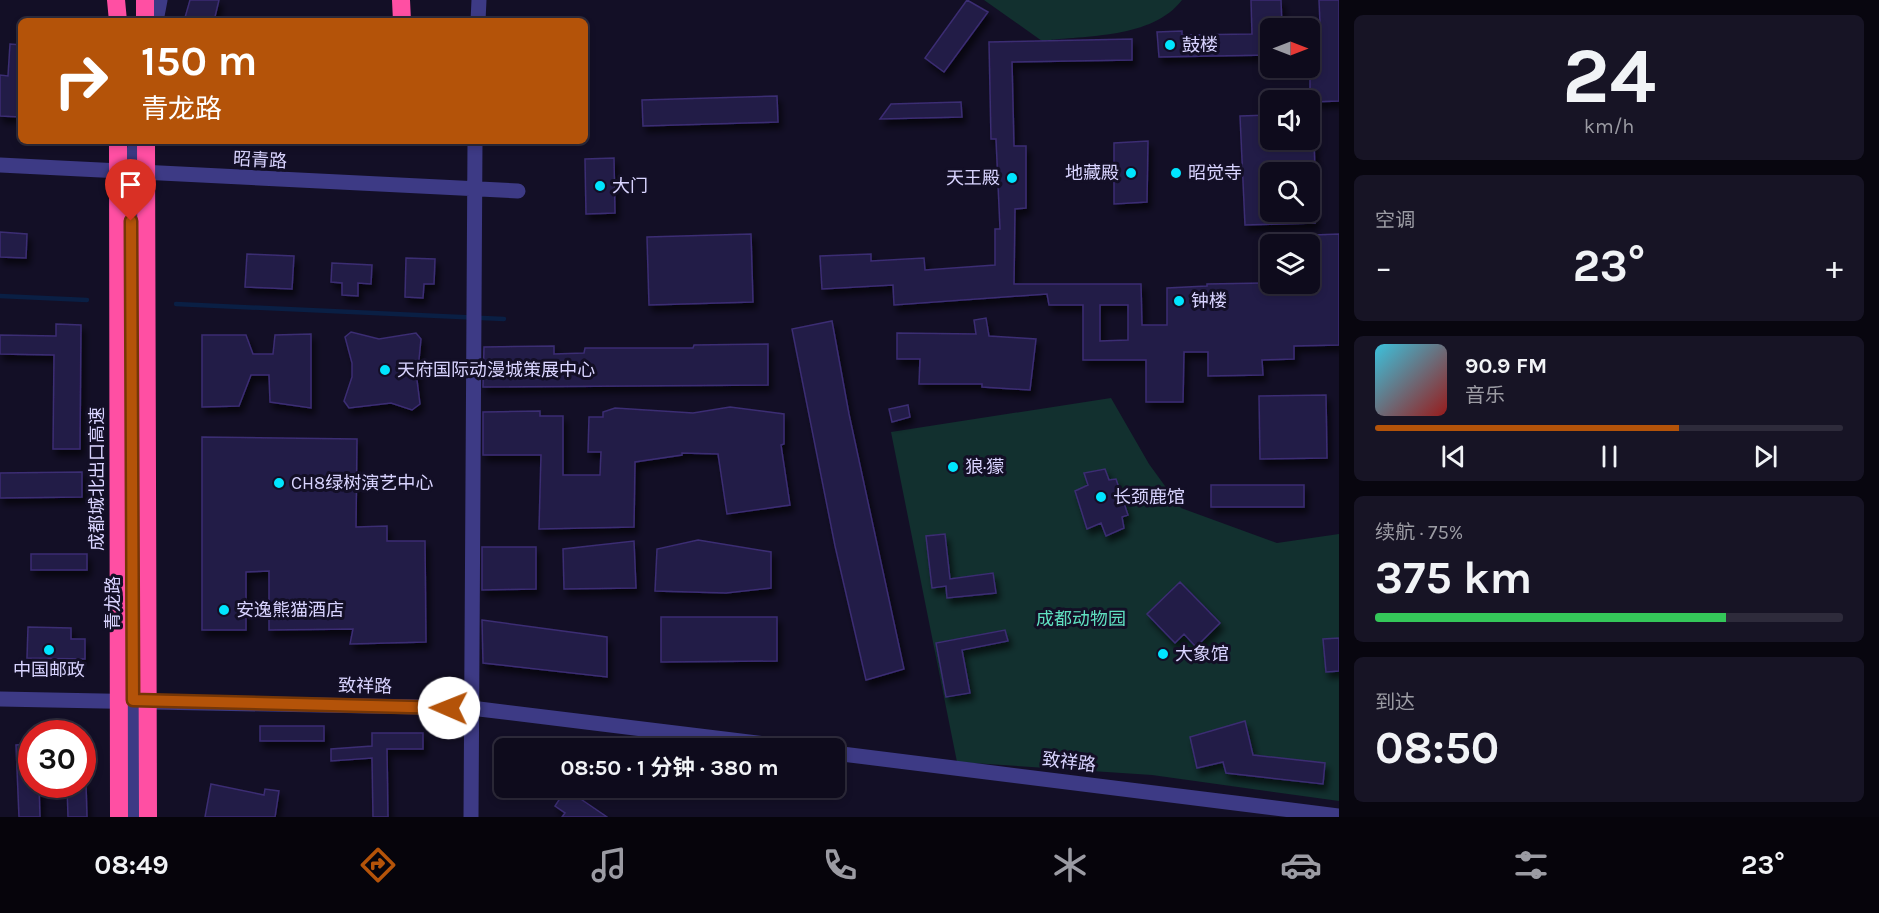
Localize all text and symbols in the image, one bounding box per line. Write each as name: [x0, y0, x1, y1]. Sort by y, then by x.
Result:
north arrow: [1260, 18, 1320, 78]
map controls: [1260, 18, 1320, 294]
text: 24: [1562, 30, 1656, 122]
place label: 鼓楼: [1182, 34, 1218, 56]
text: 150 m: [141, 36, 257, 86]
marker: 鼓楼: [1163, 38, 1177, 52]
icon: right: [42, 42, 120, 120]
button: sound: [1260, 90, 1320, 150]
text: 青龙路: [141, 93, 222, 125]
text: km/h: [1584, 115, 1634, 138]
street label: 昭青路: [232, 148, 288, 172]
pin: [105, 159, 156, 221]
place label: 地藏殿: [1065, 162, 1119, 184]
place label: 昭觉寺: [1188, 162, 1242, 184]
button: search: [1260, 162, 1320, 222]
marker: 地藏殿: [1124, 166, 1138, 180]
marker: 昭觉寺: [1169, 166, 1183, 180]
place label: 天王殿: [946, 167, 1000, 189]
icon: arrive: [114, 168, 147, 201]
marker: 天王殿: [1005, 171, 1019, 185]
place label: 大门: [612, 175, 648, 197]
marker: 大门: [593, 179, 607, 193]
text: 空调: [1375, 209, 1415, 232]
button: layers: [1260, 234, 1320, 294]
text: 23°: [1573, 240, 1645, 292]
text: −: [1375, 248, 1392, 286]
text: +: [1826, 248, 1843, 286]
place label: 钟楼: [1191, 290, 1227, 312]
marker: 钟楼: [1172, 294, 1186, 308]
text: 90.9 FM: [1465, 353, 1547, 379]
place label: 天府国际动漫城策展中心: [397, 359, 595, 381]
marker: 天府国际动漫城策展中心: [378, 363, 392, 377]
text: 音乐: [1465, 384, 1505, 407]
street label: 成都城北出口高速: [86, 407, 108, 551]
icon: previous: [1437, 440, 1470, 473]
icon: pause: [1593, 440, 1626, 473]
icon: next: [1749, 440, 1782, 473]
place label: 狼·獴: [965, 456, 1004, 478]
marker: 狼·獴: [946, 460, 960, 474]
place label: CH8绿树演艺中心: [291, 472, 433, 494]
marker: CH8绿树演艺中心: [272, 476, 286, 490]
place label: 长颈鹿馆: [1113, 486, 1185, 508]
marker: 长颈鹿馆: [1094, 490, 1108, 504]
text: 续航 · 75%: [1375, 521, 1463, 544]
text: 375 km: [1375, 552, 1532, 604]
street label: 青龙路: [102, 576, 124, 630]
place label: 安逸熊猫酒店: [236, 599, 344, 621]
marker: 安逸熊猫酒店: [217, 603, 231, 617]
park label: 成都动物园: [1036, 608, 1126, 630]
marker: 中国邮政: [42, 643, 56, 657]
place label: 大象馆: [1175, 643, 1229, 665]
marker: 大象馆: [1156, 647, 1170, 661]
place label: 中国邮政: [13, 659, 85, 681]
street label: 致祥路: [338, 675, 392, 697]
position arrow: [417, 676, 481, 740]
text: 到达: [1375, 691, 1415, 714]
speed limit sign: 30: [18, 720, 96, 798]
text: 08:50: [1375, 722, 1499, 774]
street label: 致祥路: [1041, 748, 1097, 776]
text: 08:50 · 1 分钟 · 380 m: [560, 755, 779, 781]
icon: directions: [357, 844, 399, 886]
icon: music: [588, 844, 630, 886]
icon: phone: [819, 844, 861, 886]
icon: climate: [1049, 844, 1091, 886]
icon: car: [1280, 844, 1322, 886]
icon: filters: [1510, 844, 1552, 886]
text: 08:49: [94, 849, 169, 881]
text: 23°: [1741, 849, 1785, 881]

